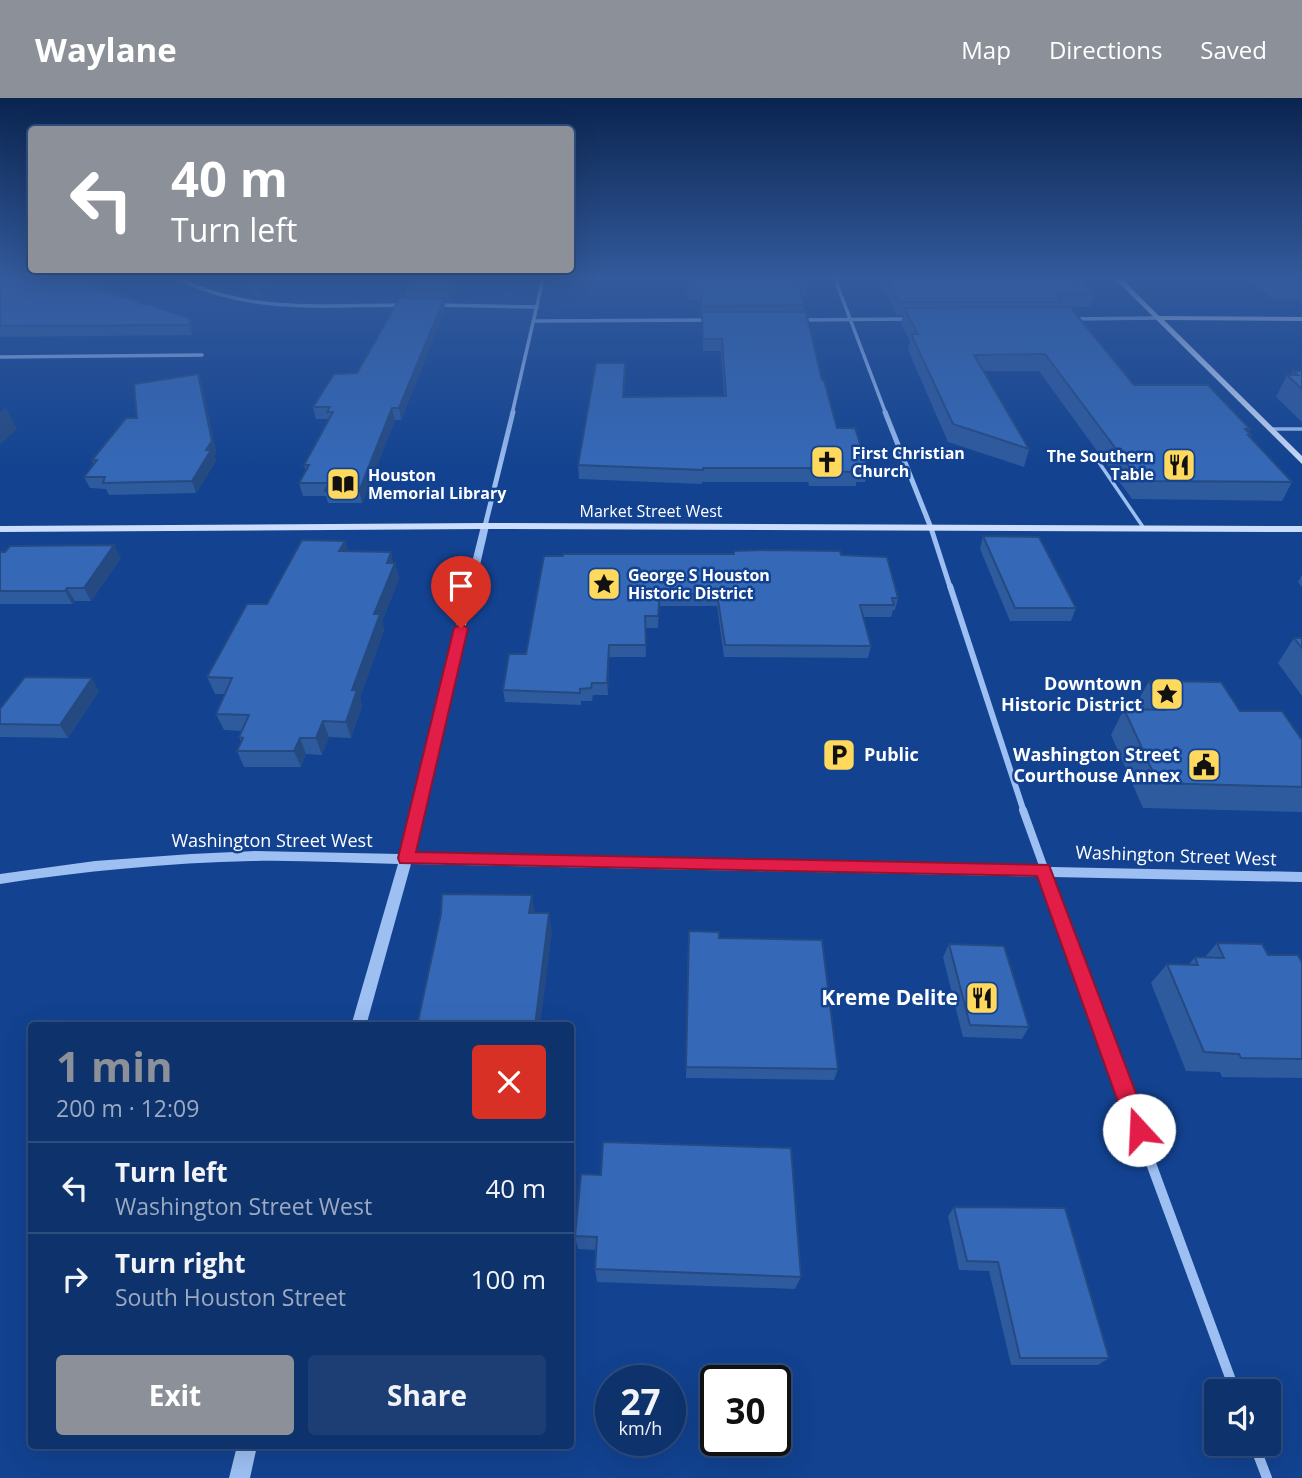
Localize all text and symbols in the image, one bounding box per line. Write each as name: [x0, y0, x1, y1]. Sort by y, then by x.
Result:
text: Waylane: [35, 27, 177, 72]
text: Map: [961, 33, 1011, 66]
text: Directions: [1049, 33, 1162, 66]
text: Saved: [1200, 33, 1267, 66]
text: 40 m: [171, 145, 288, 211]
icon: left: [56, 154, 147, 245]
text: Turn left: [171, 208, 297, 251]
place label: First Christian Church: [852, 442, 965, 482]
church icon: First Christian Church: [808, 443, 846, 481]
place label: The Southern Table: [1047, 445, 1154, 485]
restaurant icon: The Southern Table: [1160, 446, 1198, 484]
place label: Houston Memorial Library: [368, 464, 507, 504]
library icon: Houston Memorial Library: [324, 465, 362, 503]
street label: Market Street West: [580, 500, 723, 522]
pin: [431, 556, 491, 628]
place label: George S Houston Historic District: [628, 564, 770, 604]
place icon: George S Houston Historic District: [585, 565, 623, 603]
icon: arrive: [442, 567, 480, 605]
place label: Downtown Historic District: [1001, 671, 1142, 716]
place icon: Downtown Historic District: [1148, 675, 1186, 713]
parking icon: Public: [820, 736, 858, 774]
place label: Public: [864, 742, 919, 766]
place label: Washington Street Courthouse Annex: [1013, 742, 1181, 787]
public building icon: Washington Street Courthouse Annex: [1185, 746, 1223, 784]
street label: Washington Street West: [171, 828, 373, 852]
street label: Washington Street West: [1075, 839, 1277, 871]
restaurant icon: Kreme Delite: [963, 979, 1001, 1017]
place label: Kreme Delite: [821, 983, 958, 1011]
text: 1 min: [56, 1037, 173, 1094]
button: close: [472, 1045, 546, 1119]
text: 200 m · 12:09: [56, 1092, 199, 1124]
position arrow: [1102, 1093, 1176, 1167]
text: Turn left: [115, 1154, 227, 1190]
icon: left: [56, 1169, 94, 1207]
text: 40 m: [485, 1170, 546, 1206]
text: Washington Street West: [115, 1190, 372, 1222]
text: Turn right: [115, 1245, 246, 1281]
icon: right: [56, 1260, 94, 1298]
text: 100 m: [471, 1261, 546, 1297]
text: South Houston Street: [115, 1281, 346, 1313]
button: Exit: [56, 1355, 294, 1435]
button: Share: [308, 1355, 546, 1435]
speed limit sign: 30: [700, 1365, 791, 1456]
text: 27: [620, 1378, 661, 1425]
map controls: [1204, 1379, 1281, 1456]
button: sound: [1204, 1379, 1281, 1456]
text: km/h: [619, 1416, 662, 1440]

